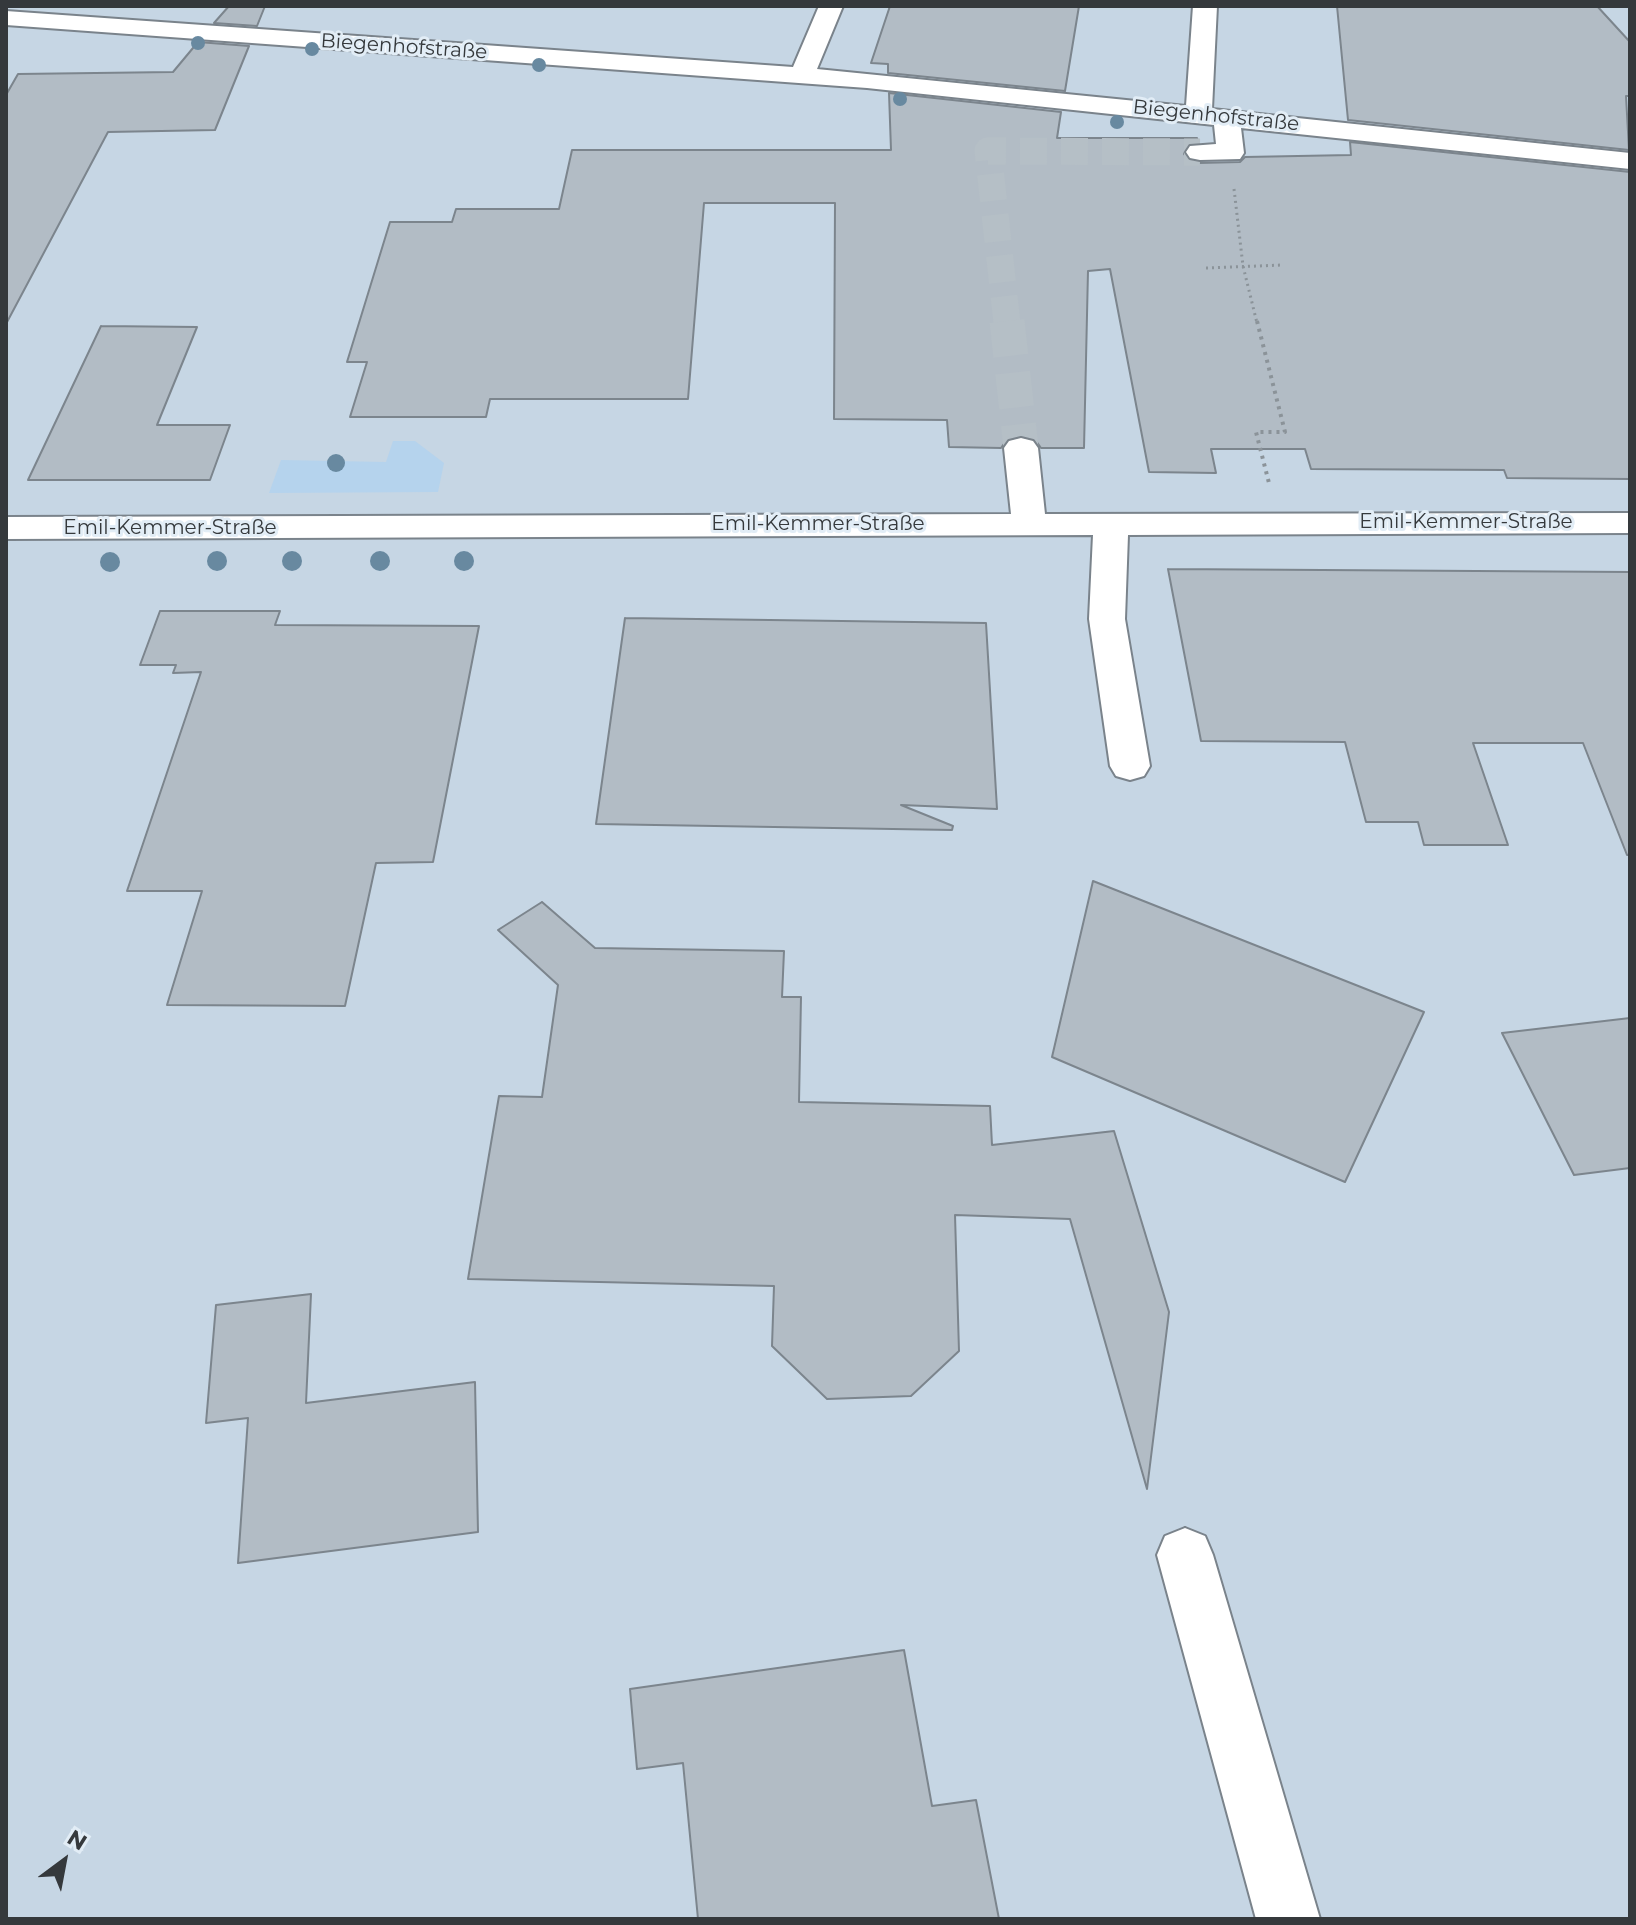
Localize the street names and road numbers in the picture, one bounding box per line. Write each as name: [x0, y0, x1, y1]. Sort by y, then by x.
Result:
street label: Biegenhofstraße: [320, 29, 488, 65]
street label: Biegenhofstraße: [1132, 95, 1300, 137]
street label: Emil-Kemmer-Straße: [1359, 510, 1573, 534]
street label: Emil-Kemmer-Straße: [711, 512, 925, 536]
street label: Emil-Kemmer-Straße: [63, 516, 277, 540]

